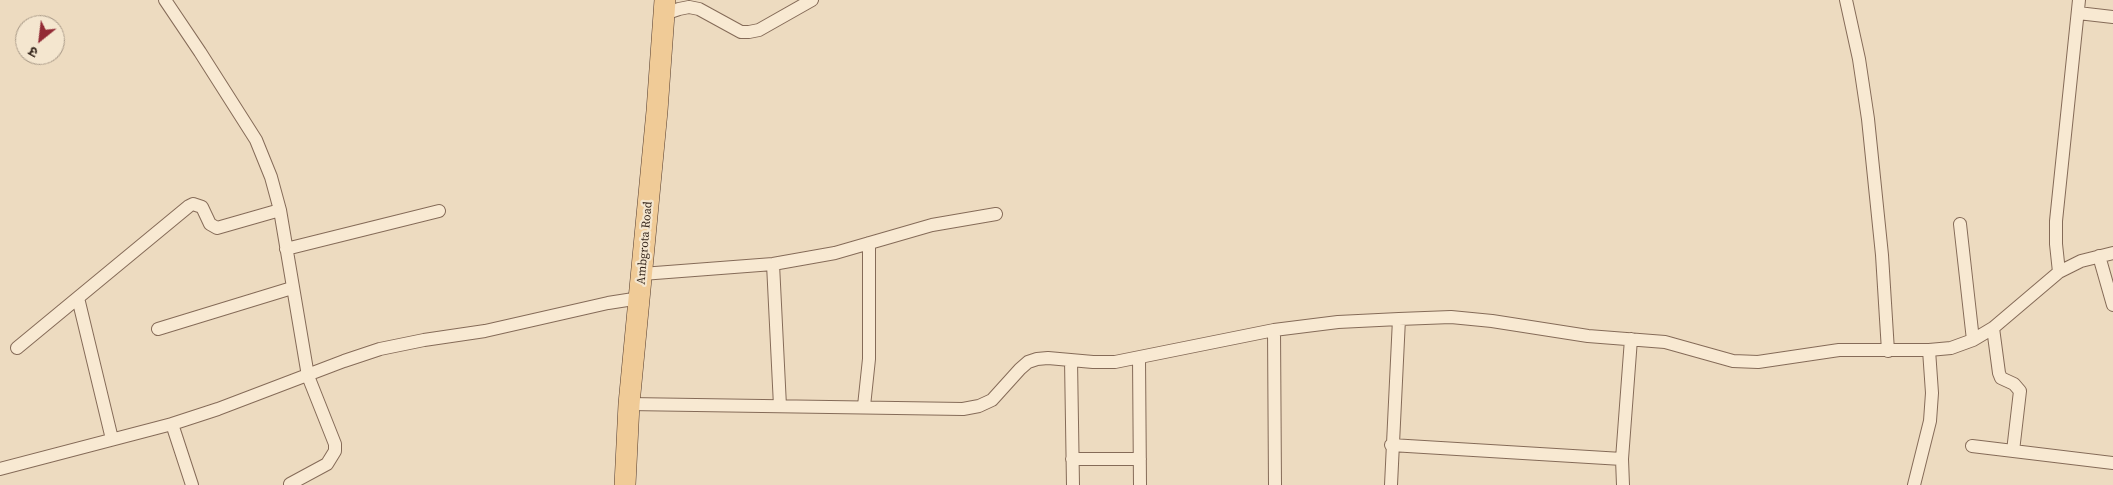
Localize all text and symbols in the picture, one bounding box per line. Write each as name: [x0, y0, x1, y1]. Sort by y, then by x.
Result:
north arrow: [15, 15, 65, 65]
text: उ: [25, 42, 42, 63]
street label: Ambgrota Road: [634, 201, 656, 285]

